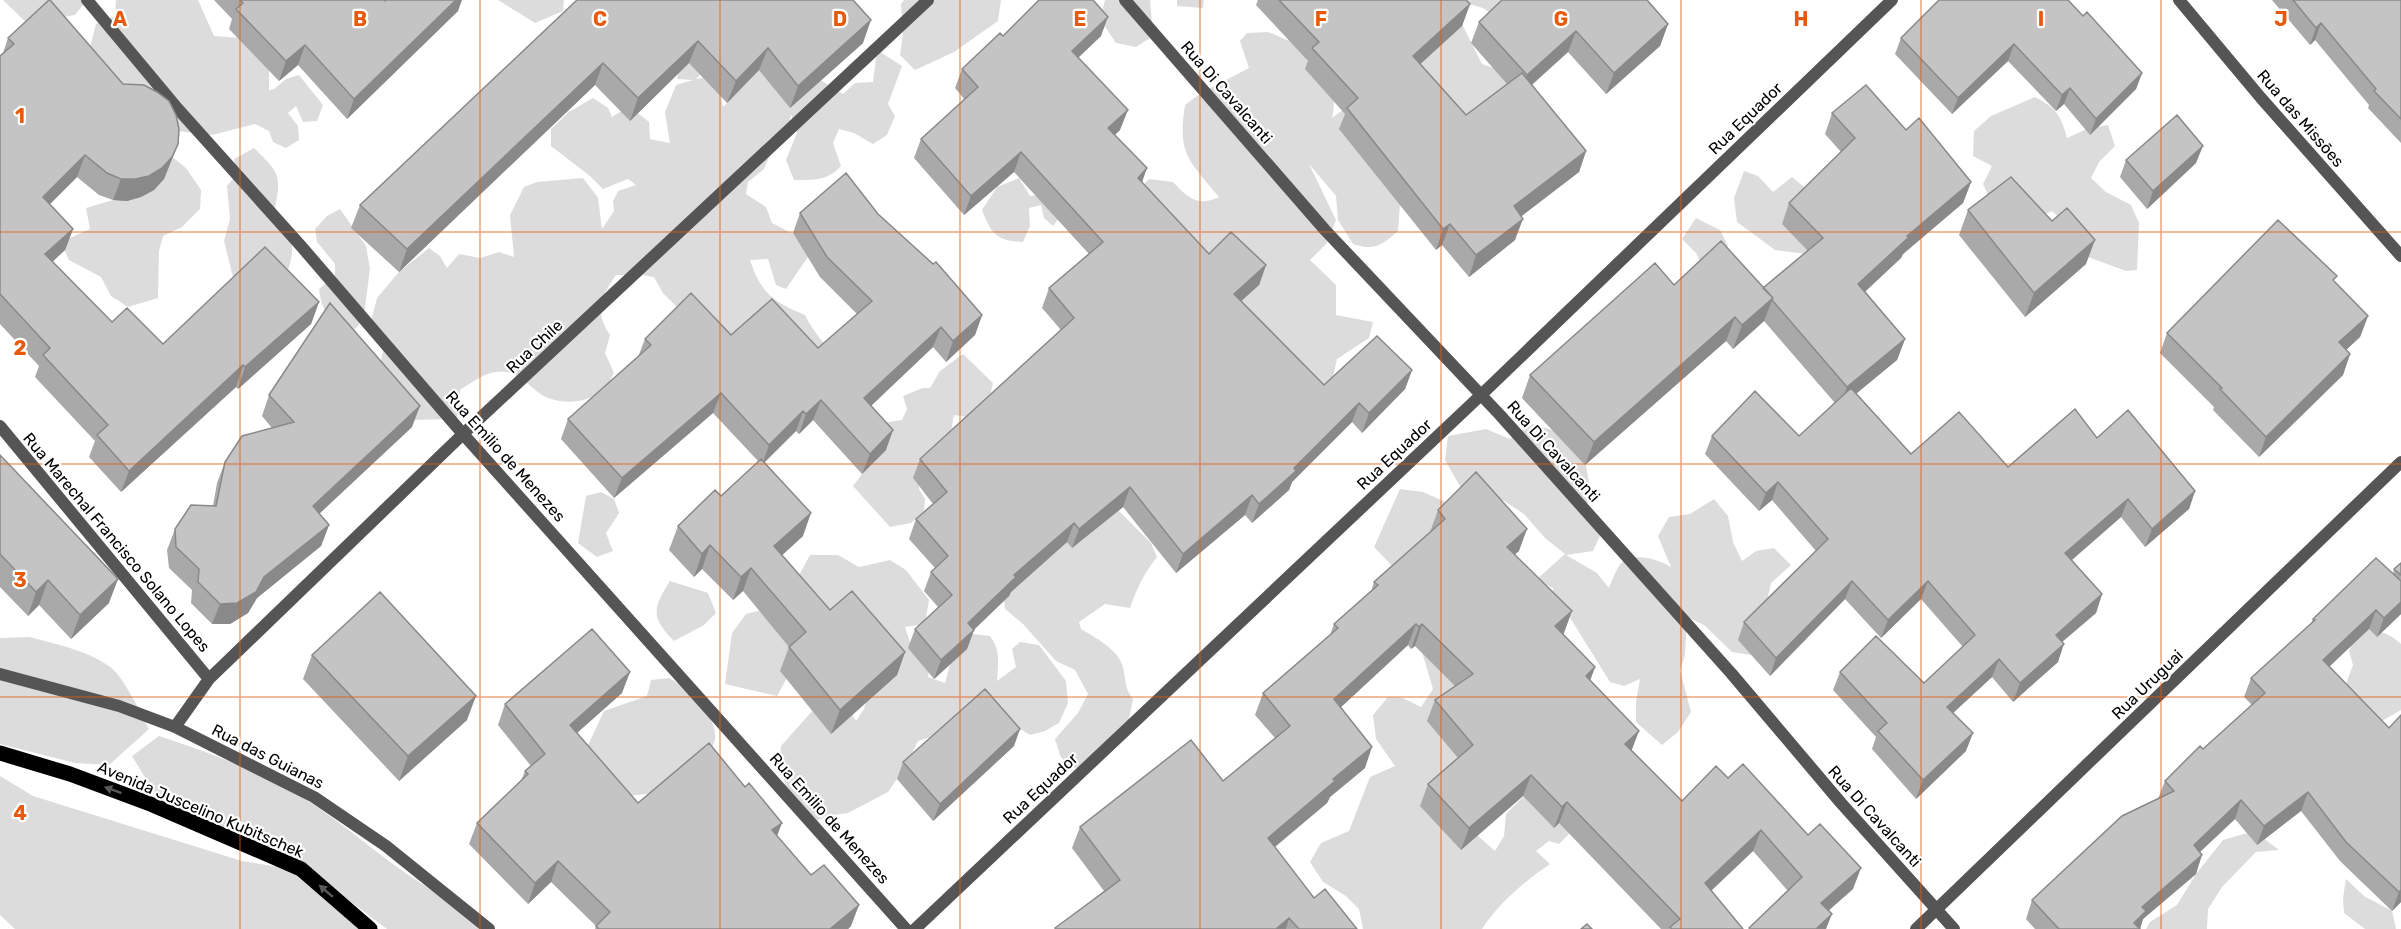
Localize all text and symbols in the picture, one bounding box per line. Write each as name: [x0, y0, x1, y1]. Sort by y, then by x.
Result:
text: A: [113, 7, 128, 31]
text: B: [353, 7, 367, 31]
text: C: [593, 7, 607, 31]
text: D: [833, 7, 847, 31]
text: E: [1074, 7, 1086, 31]
text: F: [1315, 7, 1327, 31]
text: G: [1554, 7, 1568, 31]
text: H: [1794, 7, 1808, 31]
text: I: [2038, 7, 2044, 31]
text: J: [2274, 7, 2288, 31]
street label: Rua Di Cavalcanti: [1177, 37, 1276, 147]
street label: Rua das Missões: [2253, 66, 2348, 171]
street label: Rua Equador: [1704, 78, 1786, 158]
text: 1: [15, 104, 25, 128]
street label: Rua Chile: [502, 316, 566, 377]
text: 2: [14, 336, 27, 360]
street label: Rua Emilio de Menezes: [442, 387, 569, 526]
street label: Rua Di Cavalcanti: [1503, 397, 1604, 506]
street label: Rua Equador: [1353, 415, 1436, 494]
street label: Rua Marechal Francisco Solano Lopes: [19, 429, 214, 656]
text: 3: [13, 568, 27, 592]
street label: Rua Uruguai: [2108, 646, 2187, 723]
street label: Rua das Guianas: [209, 720, 327, 793]
street label: Rua Emilio de Menezes: [766, 749, 893, 888]
street label: Rua Equador: [999, 749, 1082, 828]
street label: Avenida Juscelino Kubitschek: [95, 757, 308, 862]
street label: Rua Di Cavalcanti: [1824, 762, 1925, 871]
one-way arrow: [103, 785, 121, 795]
text: 4: [13, 801, 27, 825]
one-way arrow: [318, 884, 333, 897]

